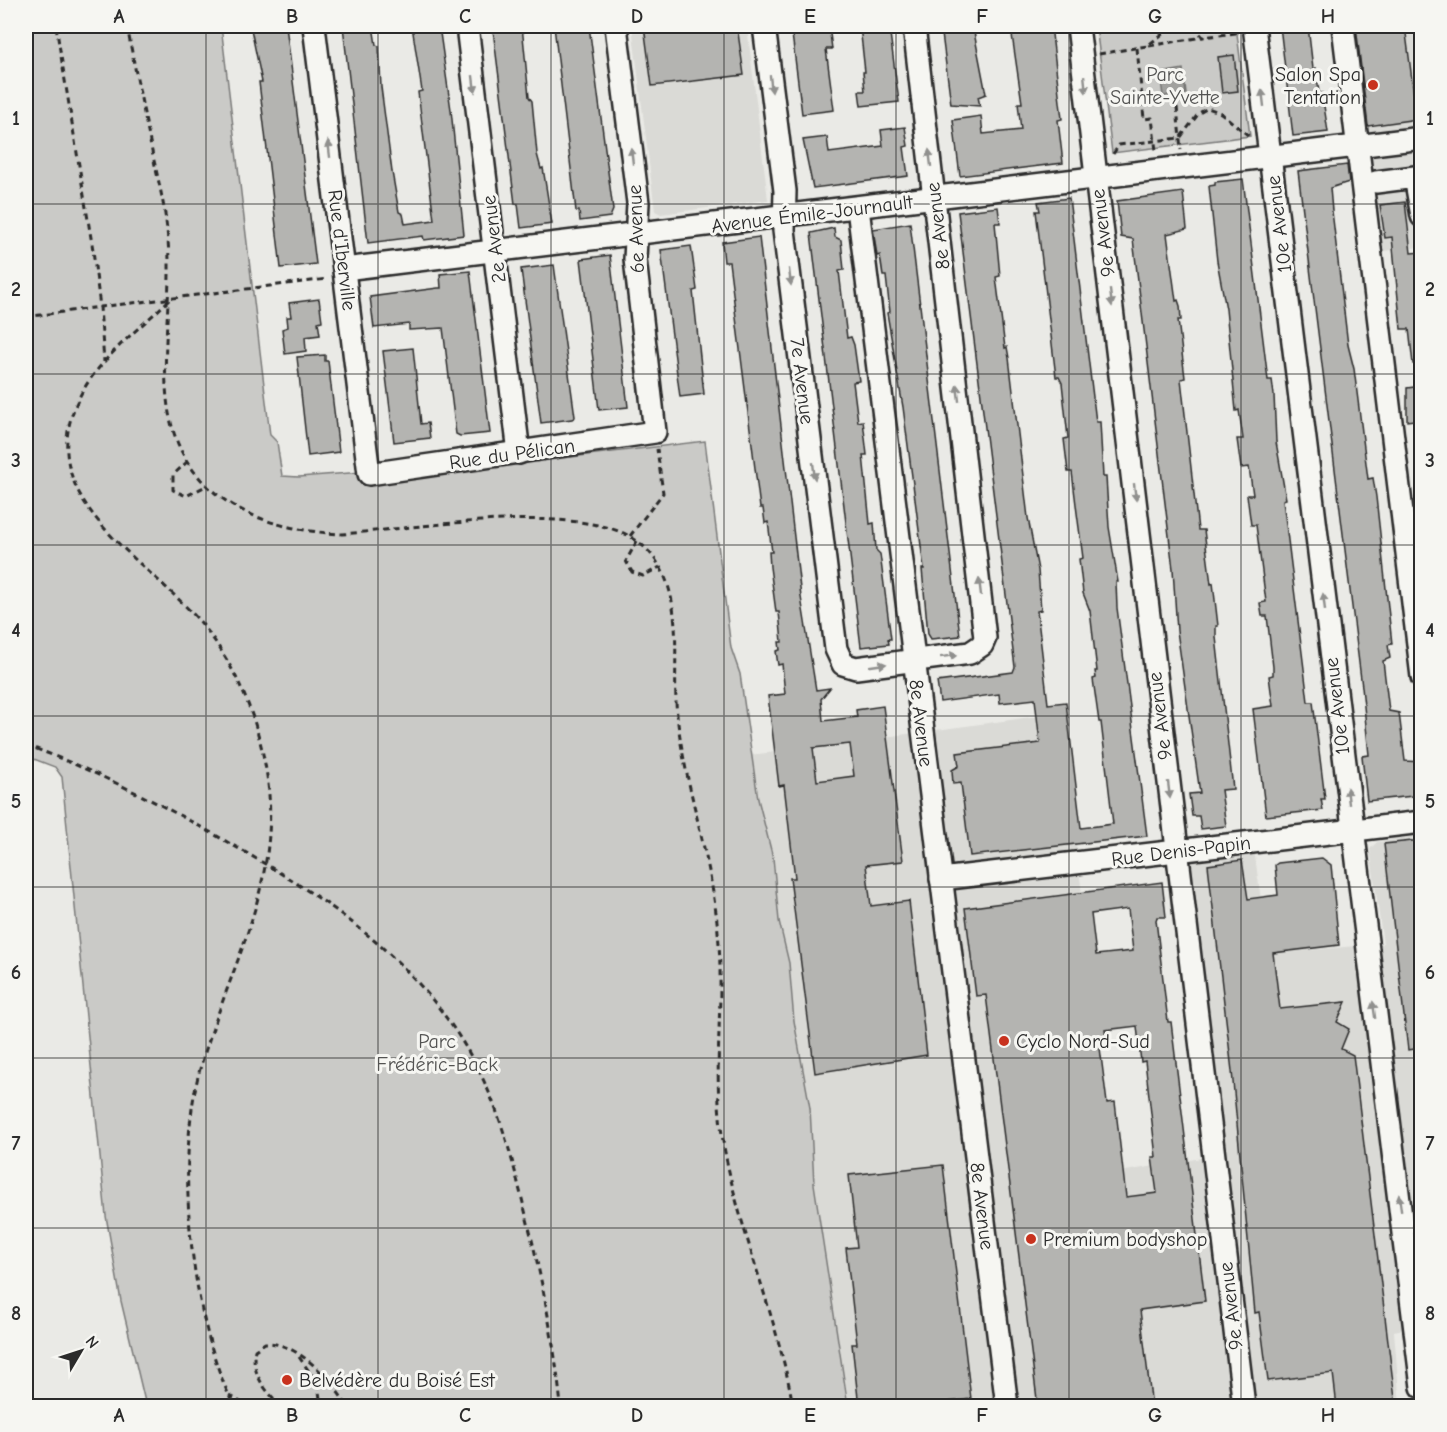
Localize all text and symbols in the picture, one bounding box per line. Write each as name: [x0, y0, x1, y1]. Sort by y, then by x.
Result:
text: A: [113, 5, 125, 28]
text: B: [286, 5, 298, 28]
text: C: [459, 5, 471, 28]
text: D: [631, 5, 643, 28]
text: E: [804, 5, 816, 28]
text: F: [976, 5, 988, 28]
text: G: [1148, 5, 1162, 28]
text: H: [1321, 5, 1335, 28]
park label: Parc Sainte-Yvette: [1110, 63, 1220, 109]
place label: Salon Spa Tentation: [1275, 63, 1361, 109]
one-way arrow: [470, 74, 479, 93]
one-way arrow: [767, 74, 776, 93]
one-way arrow: [1080, 74, 1090, 93]
marker: Salon Spa Tentation: [1366, 78, 1380, 92]
one-way arrow: [1259, 89, 1268, 108]
text: 1: [12, 107, 20, 130]
text: 1: [1426, 107, 1434, 130]
one-way arrow: [324, 139, 334, 158]
one-way arrow: [627, 146, 637, 165]
one-way arrow: [926, 148, 935, 167]
street label: 10e Avenue: [1262, 174, 1296, 274]
street label: 8e Avenue: [921, 181, 955, 271]
street label: 6e Avenue: [623, 184, 649, 274]
street label: Rue d'Iberville: [323, 188, 361, 312]
street label: 9e Avenue: [1086, 188, 1120, 278]
street label: Avenue Émile-Journault: [710, 190, 915, 238]
street label: 2e Avenue: [477, 194, 511, 284]
one-way arrow: [785, 268, 794, 287]
text: 2: [11, 278, 21, 301]
text: 2: [1425, 278, 1435, 301]
one-way arrow: [1106, 289, 1116, 308]
street label: 7e Avenue: [785, 336, 819, 426]
one-way arrow: [953, 384, 963, 403]
street label: Rue du Pélican: [448, 434, 576, 474]
text: 3: [11, 449, 21, 472]
text: 3: [1425, 449, 1435, 472]
one-way arrow: [809, 461, 818, 480]
one-way arrow: [1130, 482, 1139, 501]
one-way arrow: [975, 577, 985, 596]
one-way arrow: [1320, 593, 1329, 612]
text: 4: [11, 619, 21, 642]
text: 4: [1425, 619, 1435, 642]
one-way arrow: [940, 651, 959, 660]
street label: 10e Avenue: [1320, 656, 1354, 756]
one-way arrow: [868, 660, 887, 669]
street label: 9e Avenue: [1143, 671, 1177, 761]
street label: 8e Avenue: [904, 678, 938, 768]
one-way arrow: [1164, 780, 1174, 799]
one-way arrow: [1343, 786, 1352, 805]
text: 5: [11, 790, 21, 813]
text: 5: [1425, 790, 1435, 813]
street label: Rue Denis-Papin: [1110, 831, 1252, 871]
text: 6: [11, 961, 21, 984]
text: 6: [1425, 961, 1435, 984]
one-way arrow: [1369, 1001, 1379, 1020]
park label: Parc Frédéric-Back: [376, 1030, 498, 1076]
place label: Cyclo Nord-Sud: [1016, 1030, 1150, 1053]
marker: Cyclo Nord-Sud: [997, 1034, 1011, 1048]
text: 7: [12, 1132, 21, 1155]
text: 7: [1426, 1132, 1435, 1155]
street label: 8e Avenue: [965, 1161, 999, 1251]
one-way arrow: [1395, 1194, 1404, 1213]
place label: Premium bodyshop: [1043, 1228, 1207, 1251]
marker: Premium bodyshop: [1024, 1232, 1038, 1246]
street label: 9e Avenue: [1214, 1261, 1248, 1351]
text: 8: [11, 1302, 21, 1325]
text: 8: [1425, 1302, 1435, 1325]
north arrow: [51, 1321, 111, 1381]
text: N: [82, 1332, 102, 1352]
place label: Belvédère du Boisé Est: [299, 1369, 496, 1392]
marker: Belvédère du Boisé Est: [280, 1373, 294, 1387]
text: A: [113, 1404, 125, 1427]
text: B: [286, 1404, 298, 1427]
text: C: [459, 1404, 471, 1427]
text: D: [631, 1404, 643, 1427]
text: E: [804, 1404, 816, 1427]
text: F: [976, 1404, 988, 1427]
text: G: [1148, 1404, 1162, 1427]
text: H: [1321, 1404, 1335, 1427]

